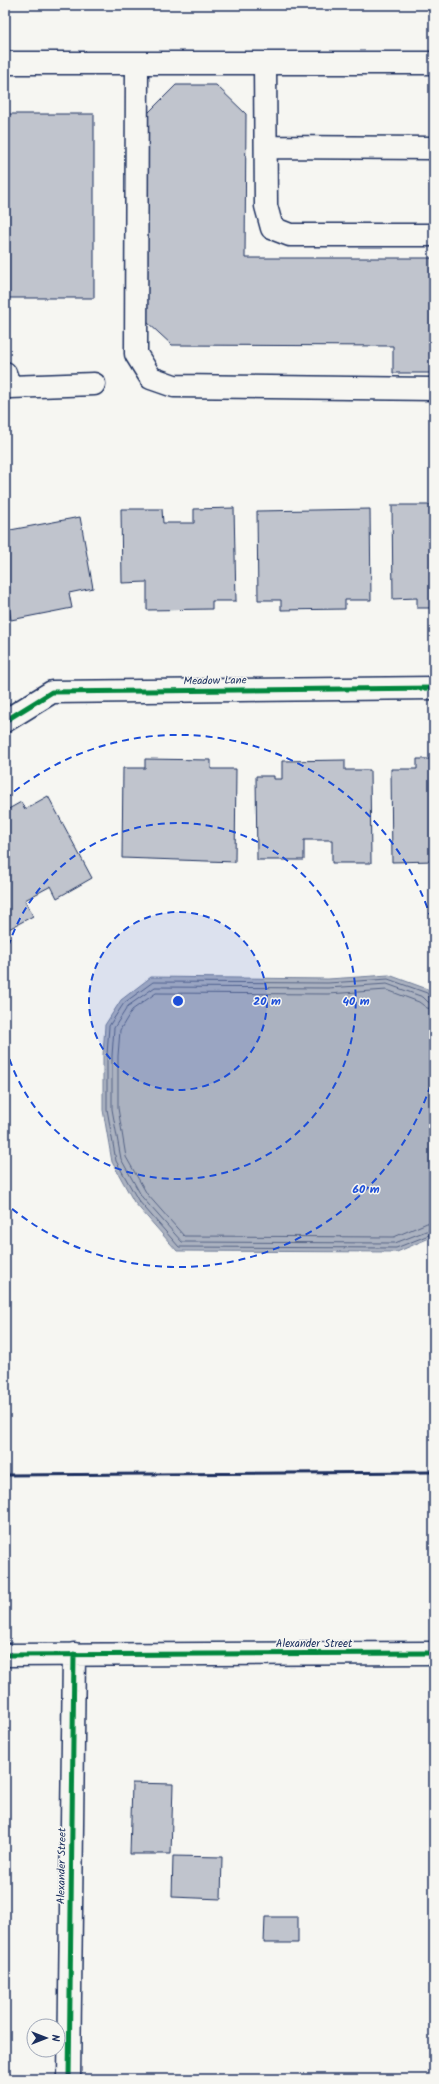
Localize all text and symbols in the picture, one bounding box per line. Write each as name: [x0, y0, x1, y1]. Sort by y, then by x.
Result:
street label: Meadow Lane: [183, 671, 247, 691]
text: 20 m: [253, 992, 281, 1011]
text: 40 m: [342, 992, 370, 1011]
centre of rings: [171, 994, 185, 1008]
text: 60 m: [352, 1180, 380, 1199]
street label: Alexander Street: [276, 1635, 353, 1653]
street label: Alexander Street: [52, 1827, 72, 1904]
north arrow: [26, 2018, 66, 2058]
text: N: [46, 2035, 64, 2042]

